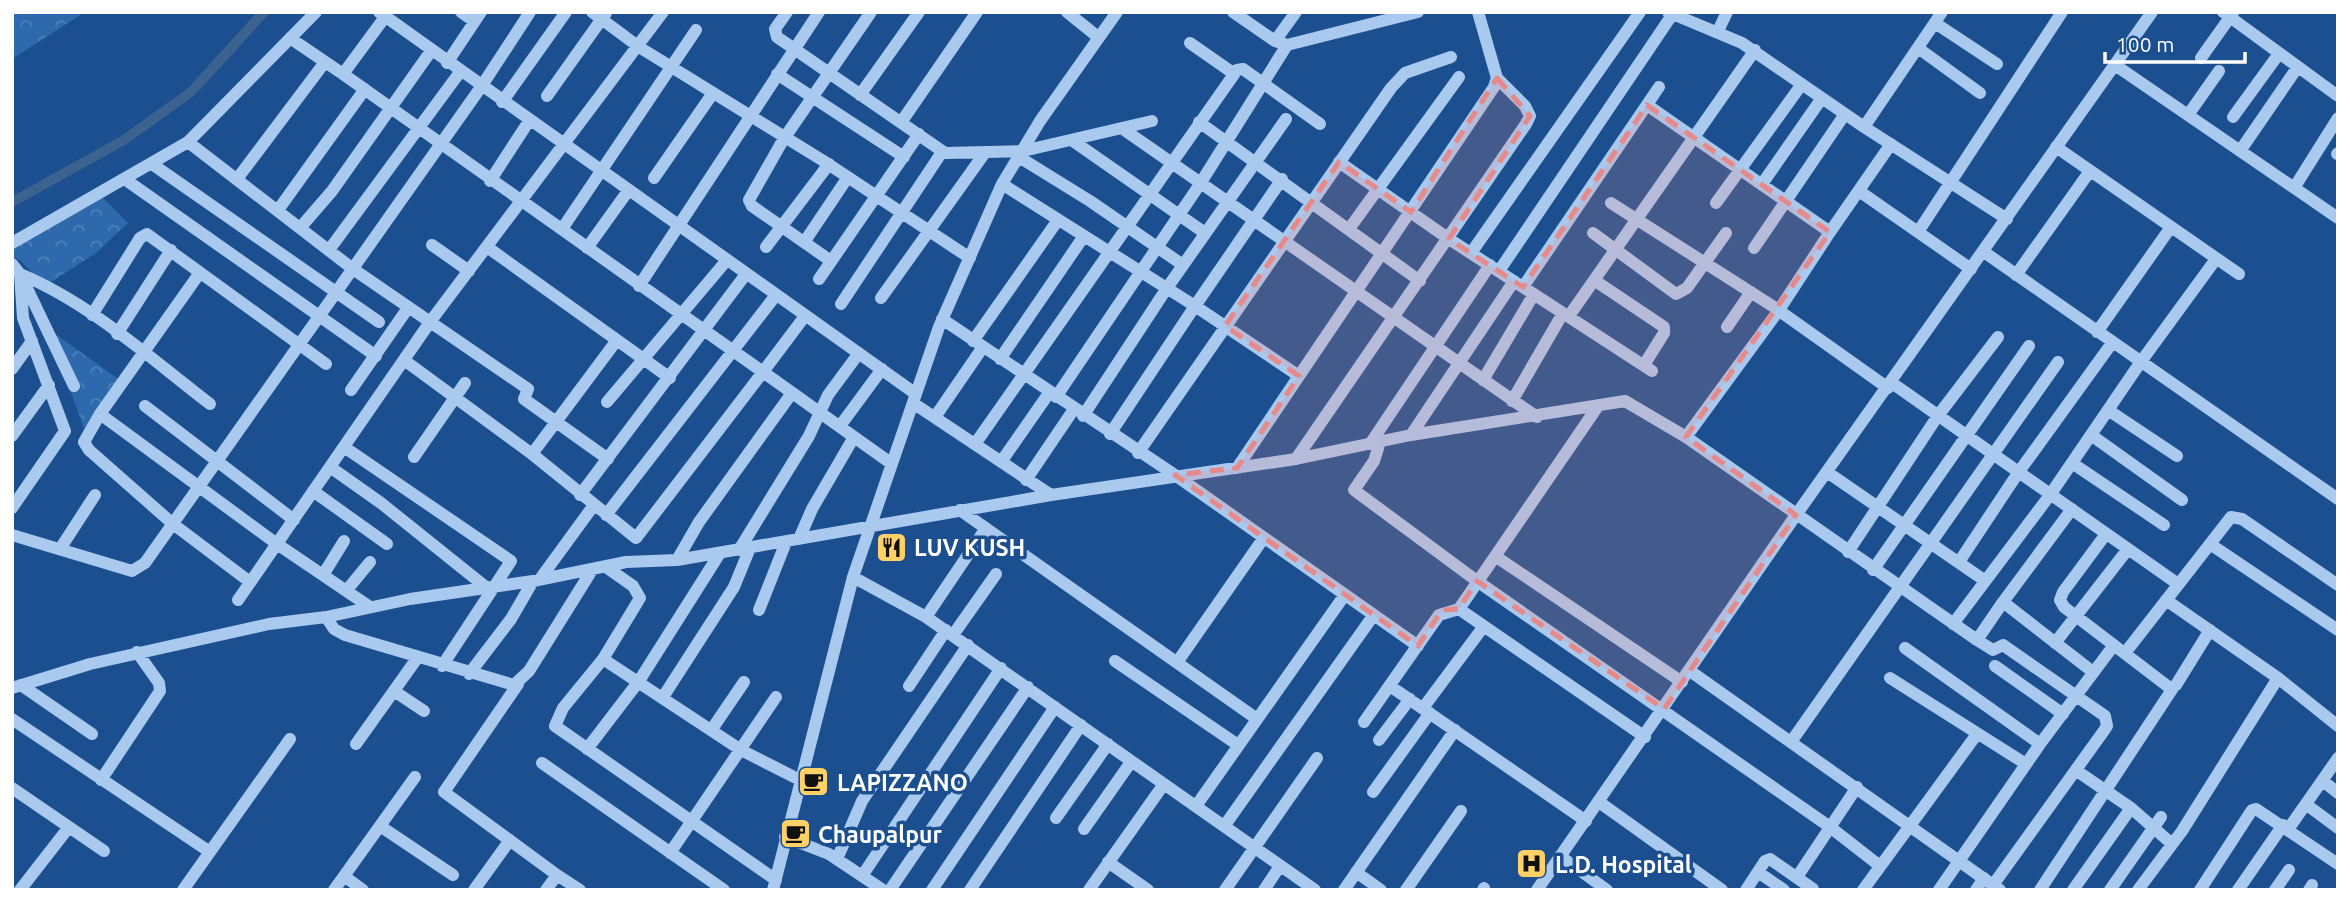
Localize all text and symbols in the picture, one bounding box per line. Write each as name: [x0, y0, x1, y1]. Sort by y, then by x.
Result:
scale bar: [2105, 21, 2245, 65]
text: 100 m: [2116, 32, 2174, 56]
restaurant icon: LUV KUSH: [874, 530, 908, 564]
place label: LUV KUSH: [914, 535, 1025, 560]
cafe icon: LAPIZZANO: [797, 765, 831, 799]
place label: LAPIZZANO: [837, 770, 968, 795]
cafe icon: Chaupalpur: [778, 817, 812, 851]
place label: Chaupalpur: [818, 822, 943, 847]
hospital icon: L.D. Hospital: [1515, 847, 1549, 881]
place label: L.D. Hospital: [1555, 852, 1692, 877]

